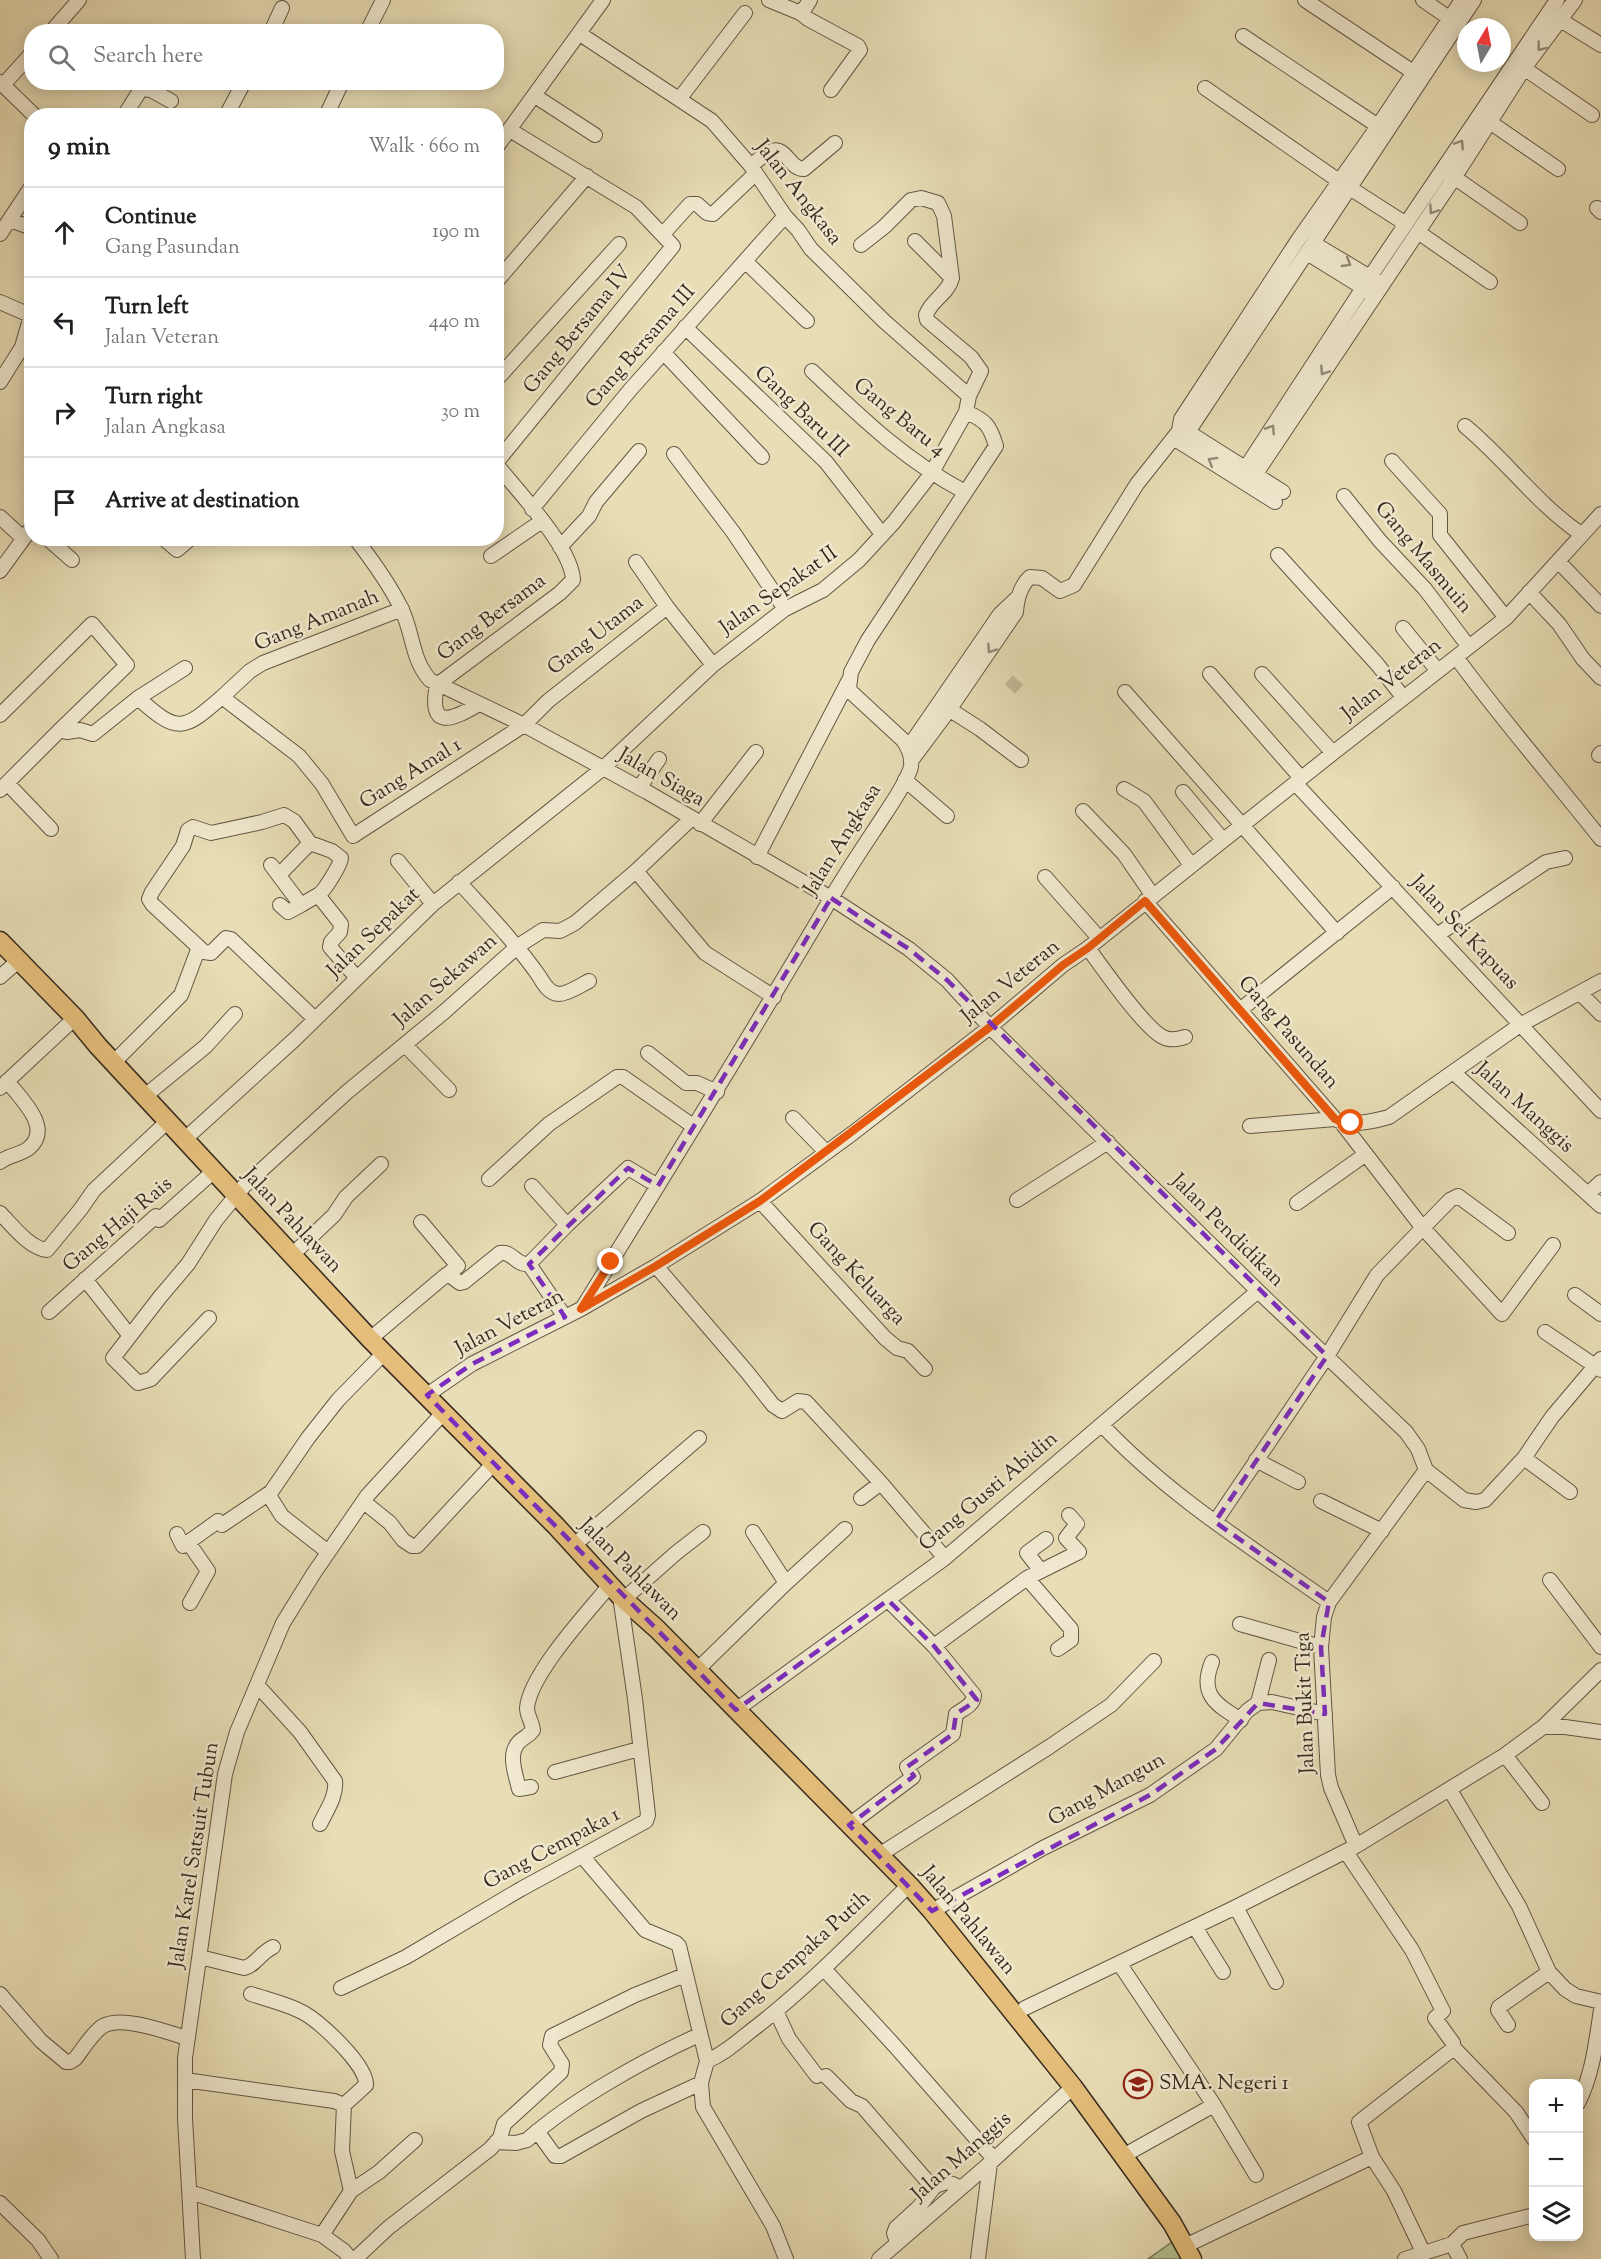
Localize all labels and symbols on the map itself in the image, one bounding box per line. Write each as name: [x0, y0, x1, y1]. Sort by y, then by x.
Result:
north arrow: [1457, 18, 1511, 72]
one-way arrow: [1537, 41, 1548, 52]
street label: Jalan Angkasa: [747, 133, 849, 252]
one-way arrow: [1453, 140, 1464, 151]
one-way arrow: [1429, 203, 1440, 214]
one-way arrow: [1341, 256, 1351, 268]
street label: Gang Bersama IV: [517, 259, 639, 401]
street label: Gang Bersama III: [579, 279, 703, 415]
street label: Gang Baru III: [747, 359, 855, 465]
one-way arrow: [1320, 364, 1331, 375]
street label: Gang Baru 4: [846, 371, 952, 465]
one-way arrow: [1263, 425, 1275, 435]
one-way arrow: [1208, 457, 1218, 469]
street label: Gang Masmuin: [1367, 495, 1479, 621]
street label: Jalan Sepakat II: [713, 539, 844, 643]
street label: Gang Bersama: [431, 567, 553, 669]
street label: Gang Amanah: [250, 582, 384, 660]
street label: Gang Utama: [542, 589, 651, 683]
street label: Jalan Veteran: [1335, 631, 1448, 729]
one-way arrow: [987, 643, 998, 654]
street label: Gang Amal 1: [354, 731, 468, 817]
street label: Jalan Siaga: [611, 741, 710, 815]
street label: Jalan Angkasa: [796, 778, 889, 903]
street label: Jalan Sei Kapuas: [1402, 868, 1525, 997]
street label: Jalan Sepakat: [320, 881, 427, 986]
street label: Jalan Sekawan: [387, 927, 505, 1035]
street label: Jalan Veteran: [954, 933, 1067, 1032]
street label: Gang Pasundan: [1230, 970, 1346, 1096]
street label: Jalan Manggis: [1467, 1055, 1580, 1161]
route start: [1337, 1109, 1363, 1135]
street label: Jalan Pahlawan: [234, 1161, 349, 1281]
street label: Jalan Pendidikan: [1163, 1167, 1291, 1295]
street label: Gang Haji Rais: [57, 1170, 179, 1280]
street label: Gang Keluarga: [800, 1215, 912, 1333]
route end: [597, 1248, 623, 1274]
street label: Jalan Veteran: [449, 1282, 570, 1365]
street label: Gang Gusti Abidin: [913, 1425, 1065, 1559]
street label: Jalan Pahlawan: [571, 1511, 688, 1628]
street label: Jalan Bukit Tiga: [1289, 1631, 1324, 1775]
street label: Jalan Karel Satsuit Tubun: [162, 1740, 228, 1971]
street label: Gang Mangun: [1043, 1745, 1171, 1835]
street label: Gang Cempaka 1: [478, 1800, 626, 1898]
street label: Jalan Pahlawan: [913, 1859, 1023, 1982]
street label: Gang Cempaka Putih: [714, 1884, 878, 2036]
school or university icon: SMA. Negeri 1: [1122, 2068, 1154, 2100]
place label: SMA. Negeri 1: [1159, 2069, 1289, 2099]
street label: Jalan Manggis: [905, 2105, 1019, 2210]

